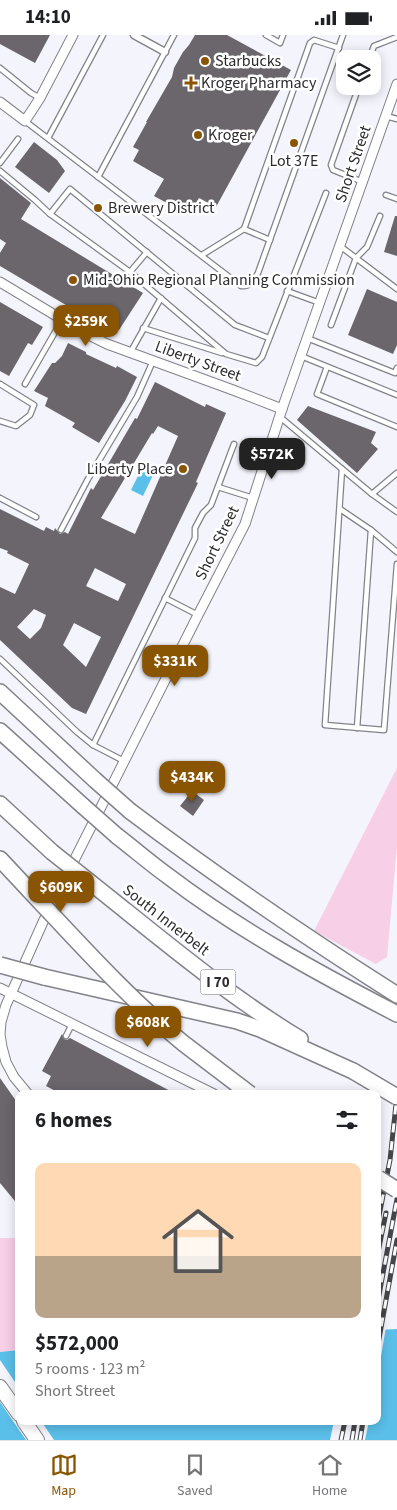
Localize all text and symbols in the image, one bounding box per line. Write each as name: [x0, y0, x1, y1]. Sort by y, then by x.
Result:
text: 14:10: [25, 4, 71, 31]
place label: Starbucks: [215, 50, 282, 72]
map controls: [336, 50, 381, 95]
button: layers: [336, 50, 381, 95]
marker: Starbucks: [199, 55, 211, 67]
place label: Kroger Pharmacy: [201, 72, 317, 94]
marker: Kroger Pharmacy: [185, 77, 197, 89]
street label: Short Street: [330, 122, 377, 205]
place label: Kroger: [208, 124, 253, 146]
marker: Kroger: [192, 129, 204, 141]
marker: Lot 37E: [288, 137, 300, 149]
place label: Lot 37E: [270, 150, 318, 172]
place label: Brewery District: [108, 197, 215, 219]
marker: Brewery District: [92, 202, 104, 214]
place label: Mid-Ohio Regional Planning Commission: [83, 269, 355, 291]
marker: Mid-Ohio Regional Planning Commission: [67, 274, 79, 286]
pin: $259K: [51, 305, 121, 347]
text: $259K: [64, 310, 108, 332]
street label: Liberty Street: [152, 335, 245, 387]
pin: $572K: [237, 437, 307, 480]
text: $572K: [250, 443, 294, 465]
place label: Liberty Place: [87, 458, 173, 480]
marker: Liberty Place: [177, 463, 189, 475]
street label: Short Street: [190, 502, 245, 584]
pin: $331K: [140, 645, 210, 687]
text: $331K: [153, 650, 197, 672]
pin: $434K: [157, 761, 227, 803]
text: $434K: [170, 766, 214, 788]
pin: $609K: [26, 871, 96, 913]
text: $609K: [39, 876, 83, 898]
street label: South Innerbelt: [118, 879, 214, 961]
road number: I 70: [200, 969, 236, 995]
pin: $608K: [113, 1005, 183, 1048]
text: $608K: [126, 1011, 170, 1033]
text: 6 homes: [35, 1105, 112, 1135]
icon: filters: [333, 1106, 361, 1134]
icon: home: [153, 1196, 243, 1286]
text: $572,000: [35, 1328, 119, 1358]
text: 5 rooms · 123 m²: [35, 1358, 145, 1380]
text: Short Street: [35, 1380, 115, 1402]
tab: Map: [50, 1451, 78, 1501]
tab: Saved: [177, 1451, 213, 1501]
tab: Home: [312, 1451, 347, 1501]

